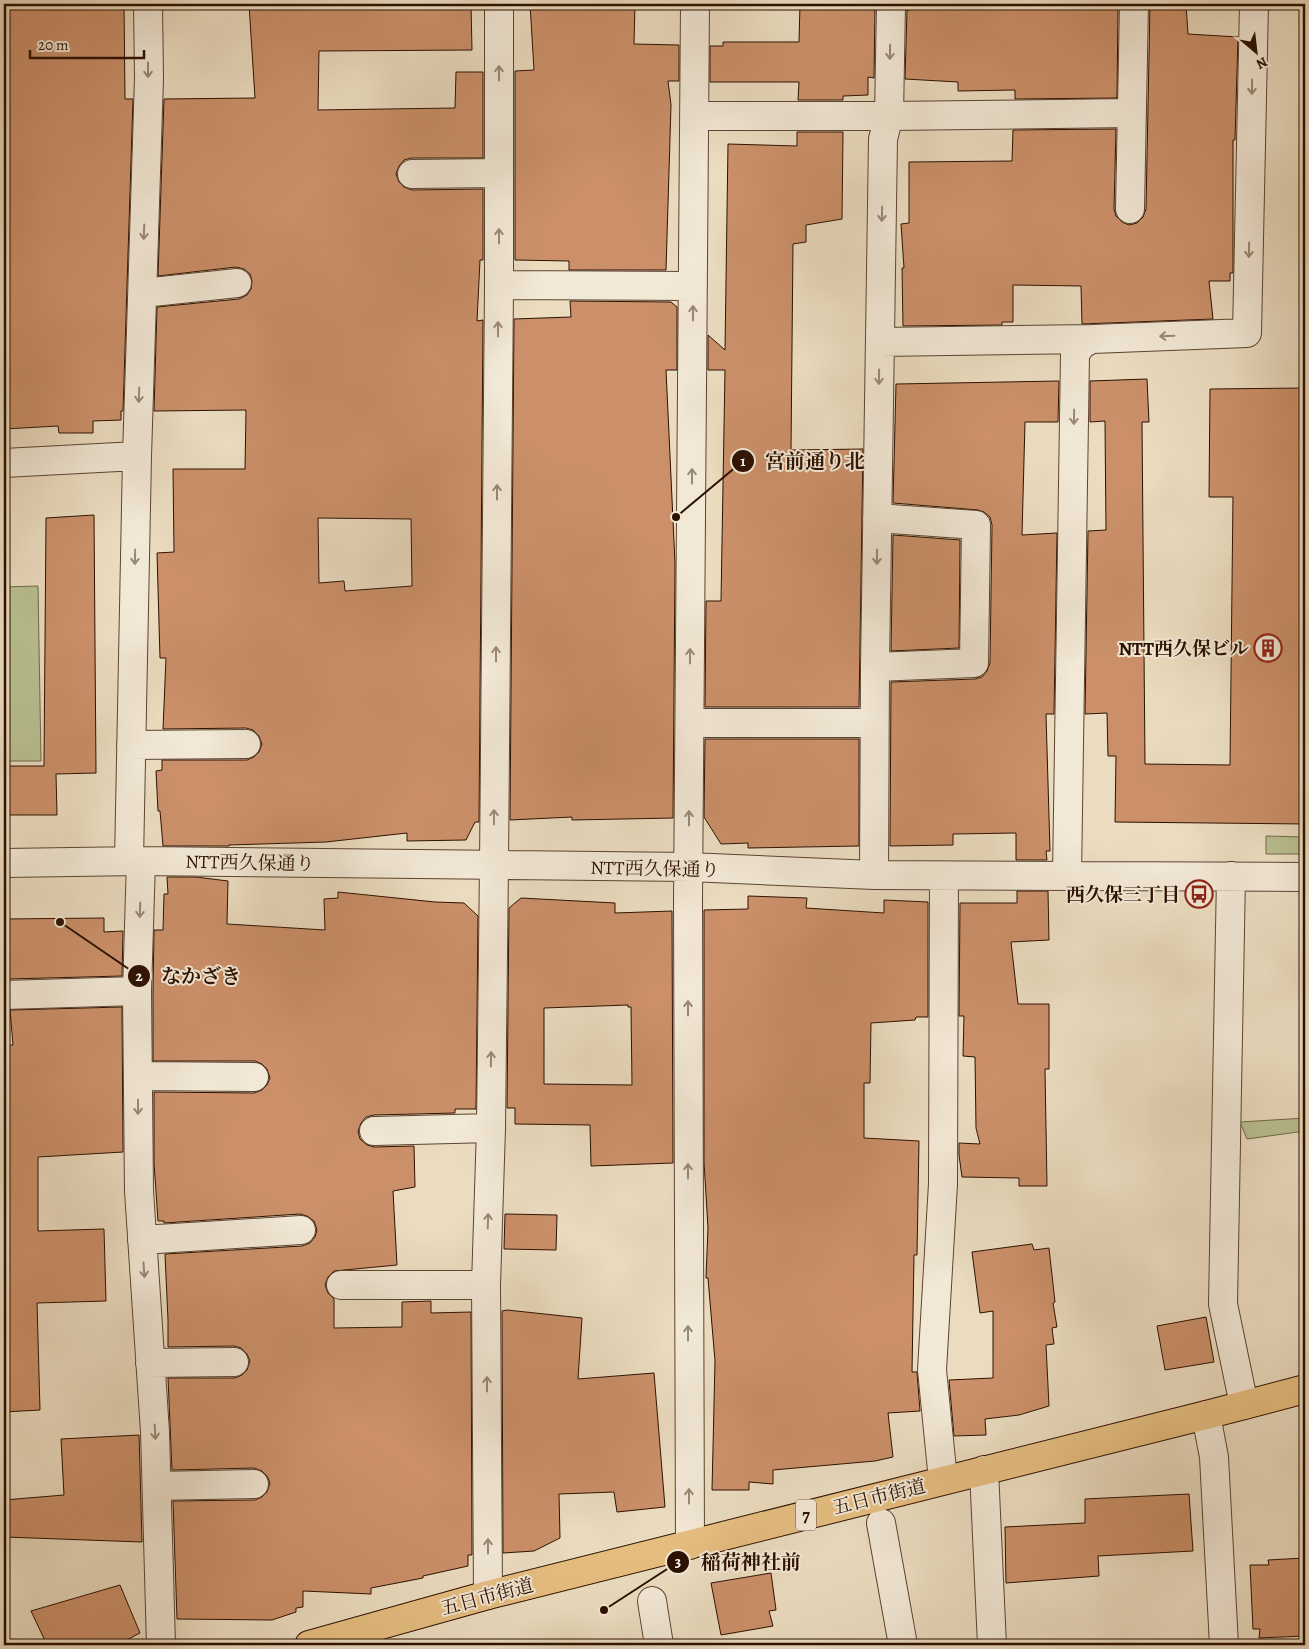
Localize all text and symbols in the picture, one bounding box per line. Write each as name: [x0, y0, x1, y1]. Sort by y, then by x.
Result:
scale bar: [30, 28, 144, 60]
north arrow: [1232, 28, 1282, 78]
text: 20 m: [38, 35, 69, 55]
one-way arrow: [885, 44, 895, 60]
text: N: [1253, 52, 1271, 74]
one-way arrow: [144, 62, 153, 78]
one-way arrow: [494, 66, 504, 82]
one-way arrow: [1248, 79, 1257, 95]
one-way arrow: [877, 206, 887, 222]
one-way arrow: [140, 224, 149, 240]
one-way arrow: [494, 228, 504, 244]
one-way arrow: [1244, 242, 1254, 258]
one-way arrow: [688, 306, 698, 322]
one-way arrow: [493, 321, 503, 338]
one-way arrow: [1159, 331, 1176, 341]
one-way arrow: [874, 368, 884, 384]
one-way arrow: [135, 387, 144, 403]
one-way arrow: [1069, 409, 1078, 425]
callout: 宮前通り北: [730, 443, 875, 478]
text: 宮前通り北: [765, 448, 865, 475]
text: 1: [740, 451, 746, 471]
one-way arrow: [687, 468, 697, 484]
one-way arrow: [492, 484, 502, 500]
one-way arrow: [872, 548, 882, 564]
one-way arrow: [130, 549, 140, 565]
building icon: NTT西久保ビル: [1253, 633, 1283, 663]
place label: NTT西久保ビル: [1118, 636, 1249, 662]
one-way arrow: [491, 646, 501, 662]
one-way arrow: [685, 648, 695, 664]
one-way arrow: [489, 809, 499, 825]
one-way arrow: [684, 811, 694, 827]
street label: NTT西久保通り: [185, 849, 315, 877]
street label: NTT西久保通り: [590, 855, 720, 883]
bus stop icon: 西久保三丁目: [1184, 879, 1214, 909]
place label: 西久保三丁目: [1066, 882, 1180, 908]
one-way arrow: [135, 902, 145, 918]
callout: なかざき: [126, 958, 251, 993]
text: なかざき: [161, 963, 241, 990]
text: 2: [135, 966, 143, 986]
one-way arrow: [683, 1001, 693, 1017]
one-way arrow: [486, 1051, 496, 1068]
one-way arrow: [133, 1099, 143, 1115]
one-way arrow: [683, 1163, 693, 1180]
one-way arrow: [483, 1214, 493, 1230]
one-way arrow: [139, 1261, 148, 1277]
one-way arrow: [683, 1326, 693, 1342]
one-way arrow: [482, 1376, 492, 1392]
one-way arrow: [150, 1424, 159, 1440]
street label: 五日市街道: [830, 1473, 928, 1521]
one-way arrow: [684, 1488, 694, 1504]
road number: 7: [796, 1500, 816, 1530]
one-way arrow: [483, 1539, 493, 1555]
callout: 稲荷神社前: [666, 1544, 811, 1579]
text: 稲荷神社前: [701, 1549, 801, 1576]
text: 3: [675, 1552, 681, 1572]
street label: 五日市街道: [438, 1572, 537, 1622]

